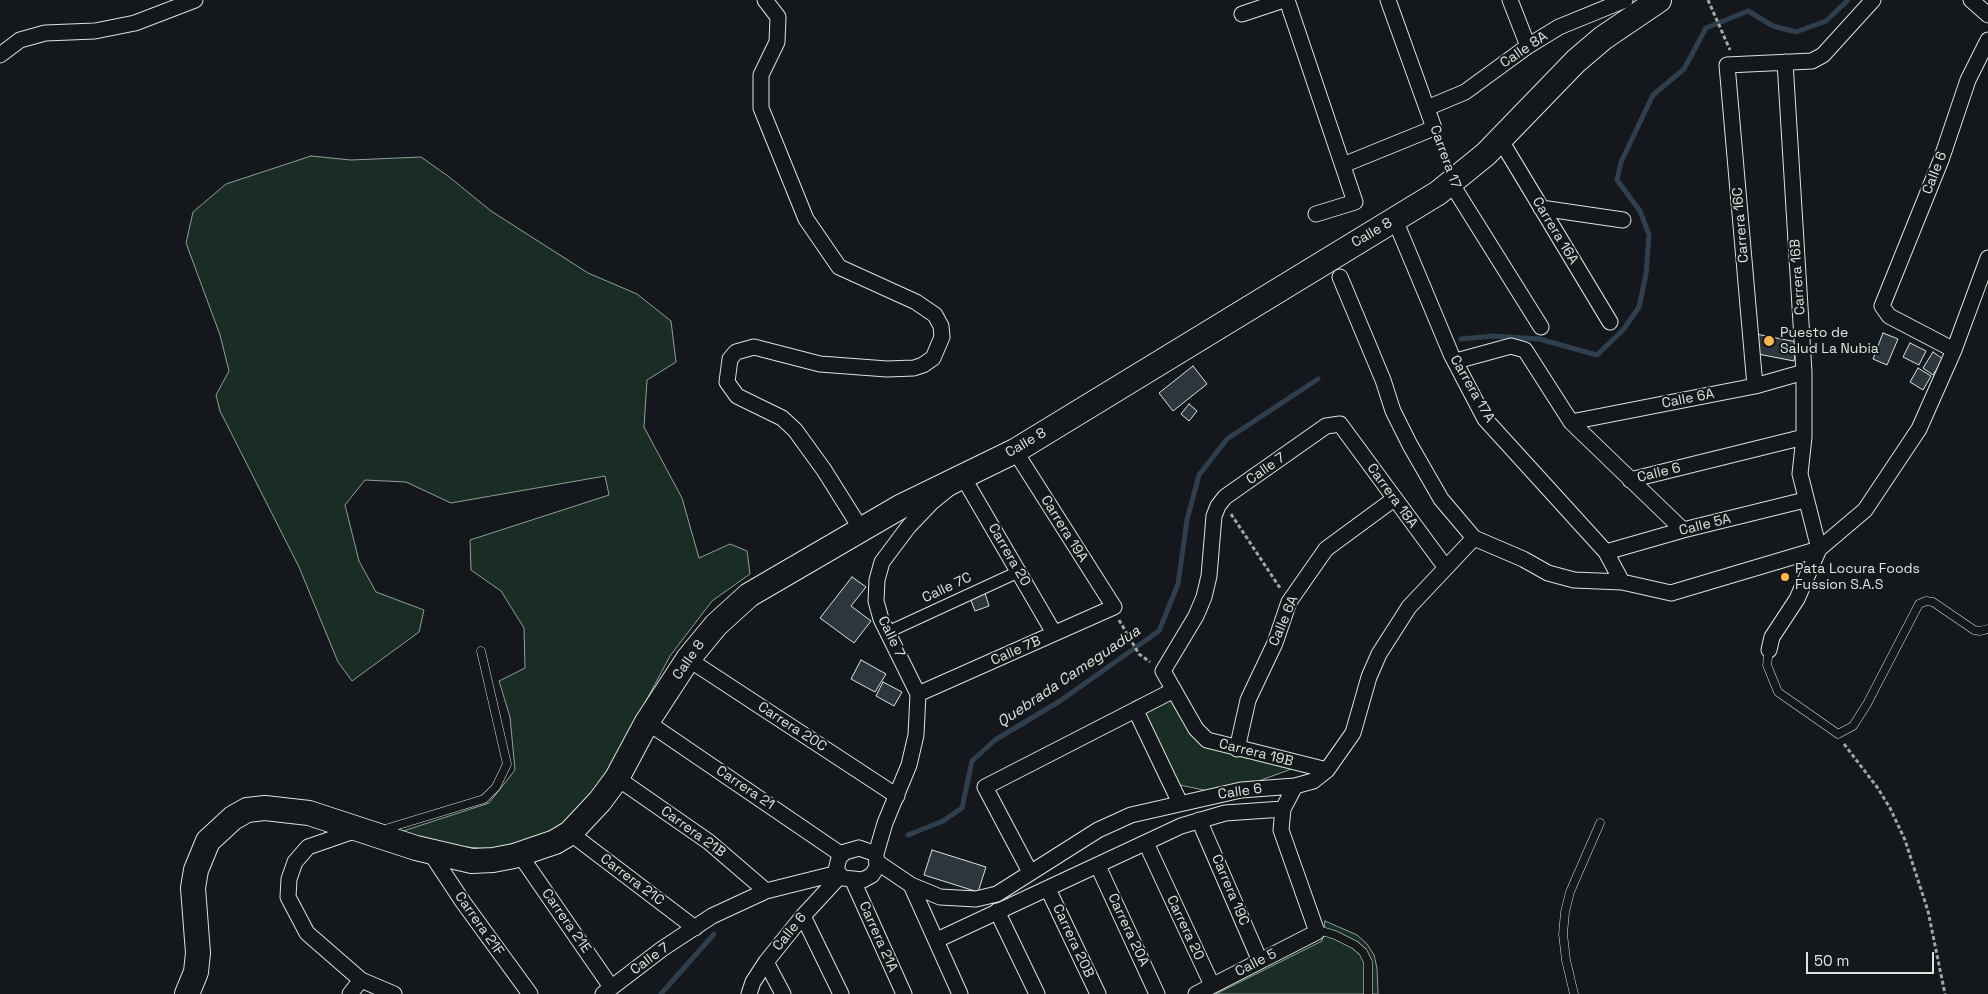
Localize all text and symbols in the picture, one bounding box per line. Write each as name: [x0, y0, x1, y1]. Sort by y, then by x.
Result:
street label: Calle 8A: [1497, 28, 1551, 72]
street label: Carrera 17: [1426, 123, 1464, 191]
street label: Calle 6: [1919, 149, 1951, 197]
street label: Carrera 16C: [1729, 187, 1753, 263]
street label: Carrera 16A: [1528, 194, 1582, 268]
street label: Calle 8: [1349, 215, 1395, 251]
street label: Carrera 16B: [1787, 239, 1809, 315]
place label: Puesto de Salud La Nubia: [1780, 325, 1879, 358]
marker: Puesto de Salud La Nubia: [1762, 334, 1776, 348]
street label: Carrera 17A: [1446, 352, 1498, 426]
street label: Calle 6A: [1660, 386, 1716, 412]
street label: Calle 8: [1003, 425, 1049, 461]
street label: Calle 7: [1243, 450, 1289, 488]
street label: Calle 6: [1635, 459, 1683, 487]
street label: Carrera 18A: [1363, 460, 1421, 532]
street label: Carrera 19A: [1037, 493, 1091, 565]
street label: Calle 5A: [1677, 510, 1733, 540]
street label: Carrera 20: [984, 521, 1034, 589]
place label: Pata Locura Foods Fussion S.A.S: [1795, 561, 1920, 594]
street label: Calle 7C: [920, 569, 974, 607]
marker: Pata Locura Foods Fussion S.A.S: [1779, 571, 1791, 583]
street label: Calle 6A: [1266, 593, 1302, 649]
street label: Calle 7: [874, 614, 908, 660]
water label: Quebrada Cameguadua: [994, 622, 1144, 732]
street label: Calle 7B: [988, 633, 1044, 669]
street label: Calle 8: [669, 637, 709, 683]
street label: Carrera 20C: [754, 699, 830, 755]
street label: Carrera 19B: [1217, 736, 1295, 770]
street label: Carrera 21: [713, 762, 777, 814]
street label: Calle 6: [1217, 781, 1263, 803]
street label: Carrera 21B: [657, 803, 729, 861]
street label: Carrera 21C: [597, 851, 667, 909]
street label: Carrera 19C: [1207, 852, 1253, 928]
street label: Carrera 21E: [538, 886, 594, 956]
street label: Carrera 21F: [451, 889, 507, 959]
street label: Carrera 20A: [1104, 891, 1152, 969]
street label: Carrera 20: [1163, 893, 1207, 963]
street label: Carrera 21A: [855, 899, 901, 975]
street label: Carrera 20B: [1049, 902, 1097, 980]
street label: Calle 6: [770, 909, 810, 955]
street label: Calle 7: [627, 939, 673, 979]
scale bar: [1808, 942, 1936, 974]
street label: Calle 5: [1233, 945, 1279, 981]
text: 50 m: [1814, 951, 1849, 970]

